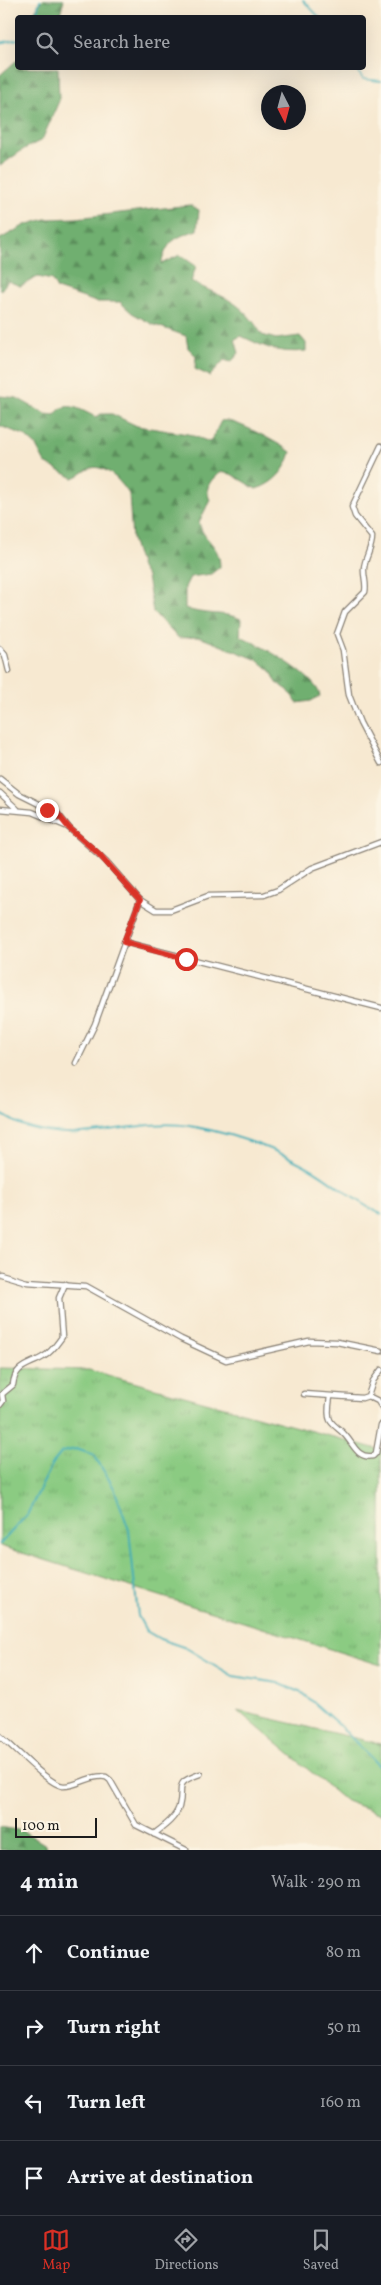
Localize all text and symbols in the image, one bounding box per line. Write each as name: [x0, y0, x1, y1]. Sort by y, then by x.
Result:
search box: [15, 15, 366, 70]
icon: search: [33, 29, 61, 57]
text: Search here: [73, 30, 170, 56]
north arrow: [261, 85, 306, 130]
route end: [36, 799, 59, 822]
route start: [175, 948, 198, 971]
scale bar: [15, 1815, 98, 1838]
text: 100 m: [22, 1817, 60, 1836]
text: 4 min: [20, 1868, 79, 1897]
text: Walk · 290 m: [271, 1872, 361, 1894]
icon: ahead: [20, 1939, 48, 1967]
text: Continue: [67, 1940, 150, 1966]
text: 80 m: [326, 1942, 361, 1964]
icon: right: [20, 2014, 48, 2042]
text: Turn right: [67, 2015, 160, 2041]
text: 50 m: [327, 2017, 361, 2039]
icon: left: [20, 2089, 48, 2117]
text: Turn left: [67, 2090, 146, 2116]
text: 160 m: [320, 2092, 361, 2114]
icon: arrive: [20, 2164, 48, 2192]
text: Arrive at destination: [67, 2165, 253, 2191]
tab: Map: [42, 2226, 70, 2275]
tab: Directions: [154, 2226, 219, 2275]
tab: Saved: [303, 2226, 339, 2275]

